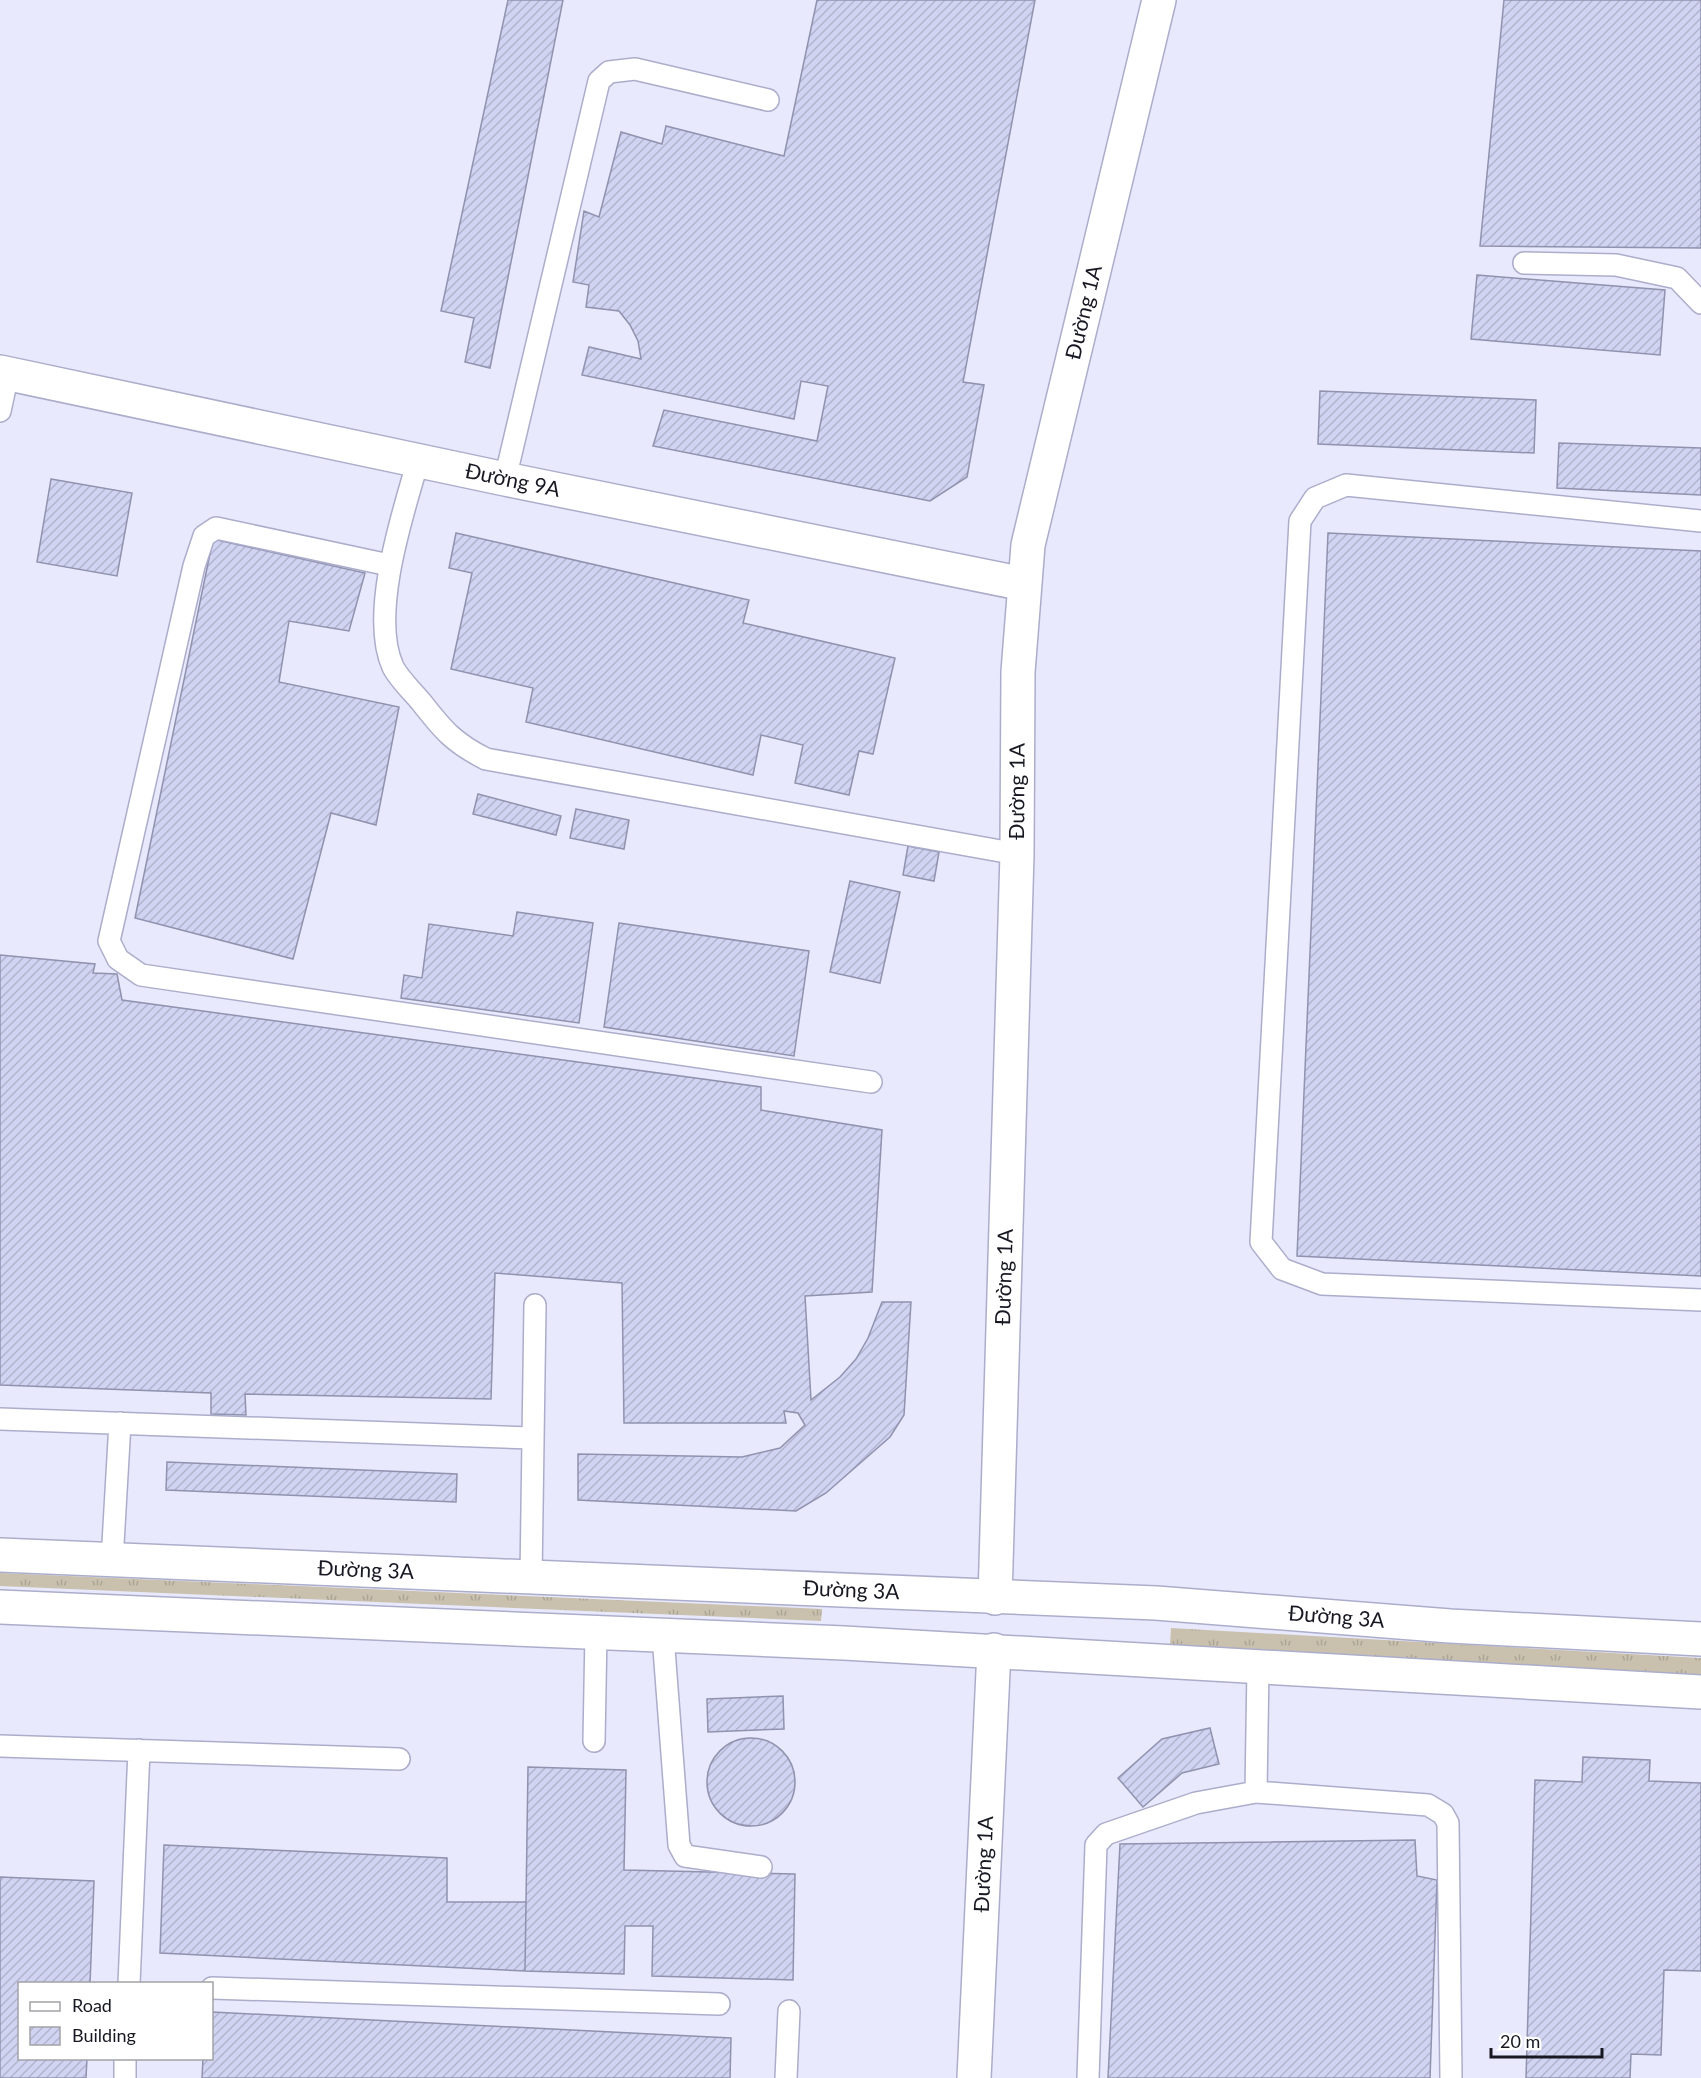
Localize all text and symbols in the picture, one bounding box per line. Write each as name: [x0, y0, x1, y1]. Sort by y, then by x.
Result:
street label: Đường 1A: [1059, 261, 1106, 362]
street label: Đường 9A: [463, 457, 563, 501]
street label: Đường 1A: [1003, 742, 1029, 840]
street label: Đường 1A: [989, 1228, 1017, 1326]
street label: Đường 3A: [317, 1554, 415, 1583]
street label: Đường 3A: [803, 1574, 901, 1603]
street label: Đường 3A: [1287, 1599, 1386, 1632]
street label: Đường 1A: [968, 1815, 997, 1913]
legend: [18, 1982, 213, 2060]
text: Road: [72, 1994, 112, 2016]
scale bar: [1491, 2021, 1602, 2059]
text: Building: [72, 2024, 136, 2046]
text: 20 m: [1500, 2030, 1540, 2052]

